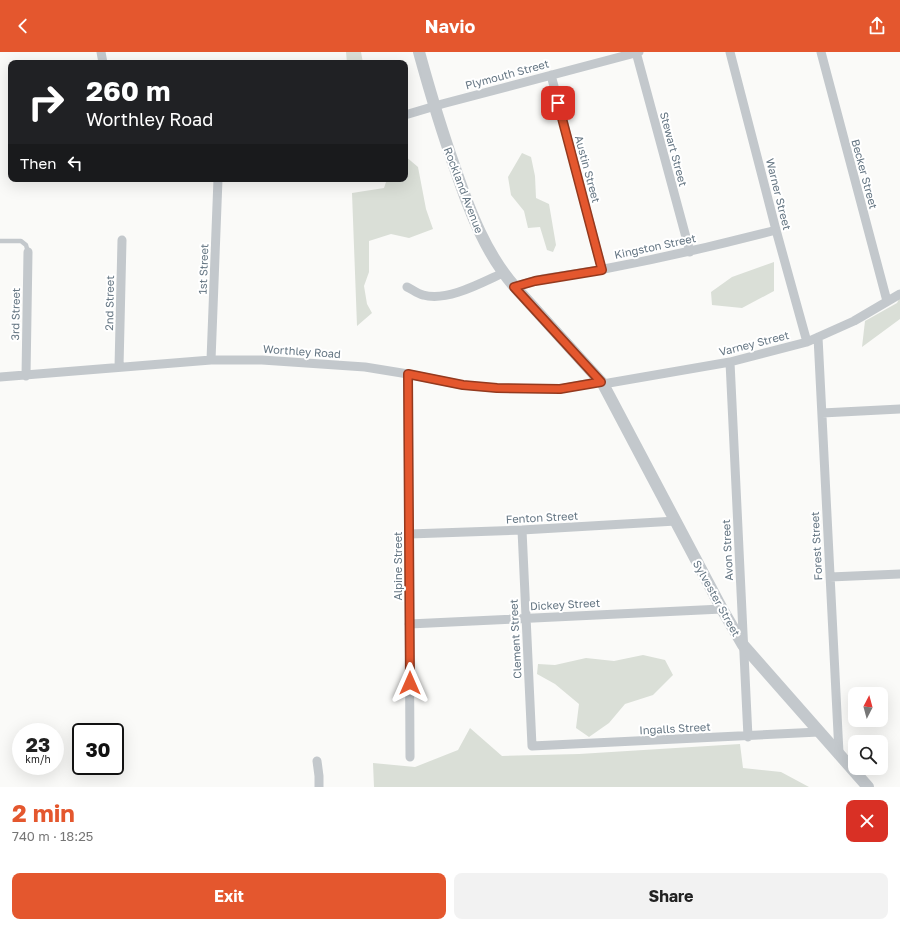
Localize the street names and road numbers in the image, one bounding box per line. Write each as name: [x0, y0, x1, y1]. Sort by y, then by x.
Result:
street label: Plymouth Street: [464, 57, 550, 91]
street label: Stewart Street: [658, 110, 690, 188]
street label: Austin Street: [573, 134, 603, 204]
street label: Becker Street: [849, 138, 881, 210]
street label: Rockland Avenue: [442, 145, 486, 235]
street label: Warner Street: [764, 157, 794, 231]
street label: Kingston Street: [613, 231, 697, 261]
street label: 1st Street: [196, 243, 210, 295]
street label: 2nd Street: [102, 275, 116, 331]
street label: 3rd Street: [8, 288, 22, 340]
street label: Varney Street: [718, 328, 790, 358]
street label: Worthley Road: [263, 342, 341, 360]
street label: Fenton Street: [505, 509, 579, 525]
street label: Forest Street: [808, 511, 824, 581]
street label: Avon Street: [719, 519, 735, 581]
street label: Alpine Street: [391, 532, 404, 600]
street label: Sylvester Street: [691, 558, 743, 638]
street label: Dickey Street: [530, 596, 600, 612]
street label: Clement Street: [506, 599, 524, 679]
street label: Ingalls Street: [639, 720, 711, 736]

